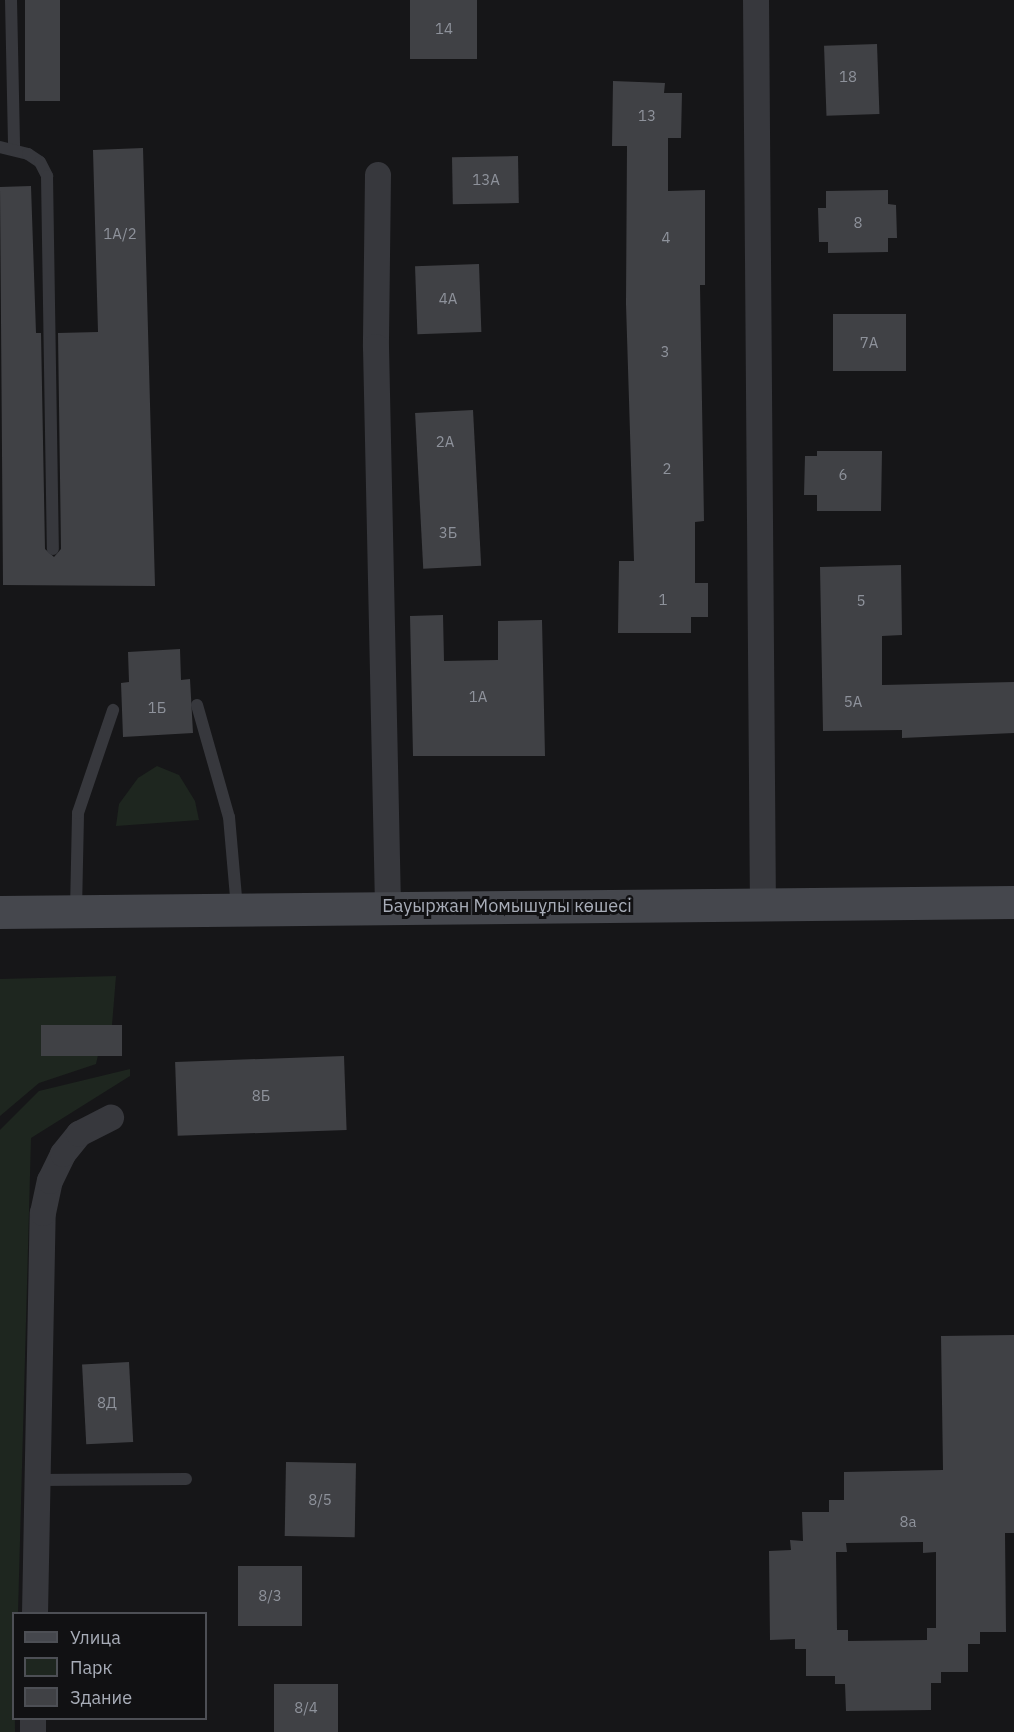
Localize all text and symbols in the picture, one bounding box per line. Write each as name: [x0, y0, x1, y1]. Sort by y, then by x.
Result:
house number: 14: [435, 20, 453, 38]
house number: 18: [839, 68, 857, 86]
house number: 13: [638, 107, 656, 125]
house number: 13А: [472, 171, 500, 189]
house number: 8: [854, 214, 862, 232]
house number: 1А/2: [103, 225, 137, 243]
house number: 4: [662, 229, 670, 247]
house number: 4А: [439, 290, 457, 308]
house number: 7А: [860, 334, 878, 352]
house number: 3: [661, 343, 669, 361]
house number: 2А: [436, 433, 454, 451]
house number: 2: [663, 460, 671, 478]
house number: 6: [839, 466, 847, 484]
house number: 3Б: [439, 524, 457, 542]
house number: 1: [659, 591, 667, 609]
house number: 5: [857, 592, 865, 610]
house number: 1А: [469, 688, 487, 706]
house number: 5А: [844, 693, 862, 711]
house number: 1Б: [148, 699, 166, 717]
street label: Бауыржан Момышұлы көшесі: [382, 895, 632, 917]
house number: 8Б: [252, 1087, 270, 1105]
house number: 8Д: [97, 1394, 117, 1412]
house number: 8/5: [308, 1491, 332, 1509]
house number: 8а: [899, 1513, 917, 1531]
house number: 8/3: [258, 1587, 282, 1605]
legend: [12, 1612, 207, 1720]
text: Улица: [70, 1626, 121, 1649]
text: Парк: [70, 1656, 112, 1679]
text: Здание: [70, 1686, 132, 1709]
house number: 8/4: [294, 1699, 318, 1717]

